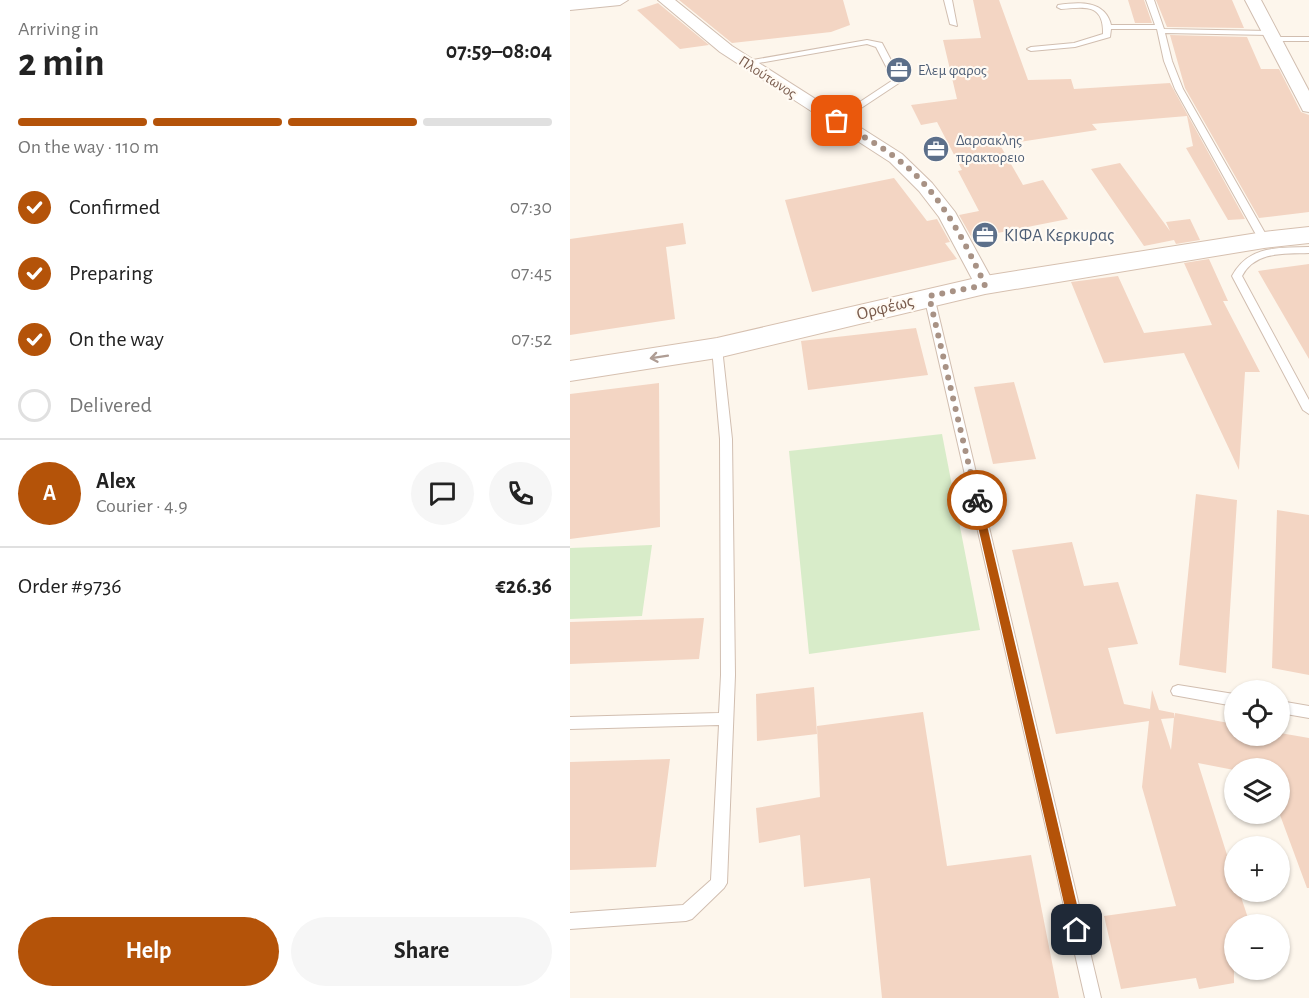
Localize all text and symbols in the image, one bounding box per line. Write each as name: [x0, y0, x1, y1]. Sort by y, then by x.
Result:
text: Arriving in: [18, 19, 99, 39]
text: 07:59–08:04: [446, 40, 552, 62]
text: 2 min: [18, 44, 105, 83]
street label: Πλούτωνος: [736, 53, 799, 102]
office icon: Ελεμ φαρος: [884, 55, 914, 85]
place label: Ελεμ φαρος: [918, 63, 987, 78]
pin: [811, 95, 862, 146]
icon: bag: [820, 104, 853, 137]
place label: Δαρσακλης πρακτορειο: [955, 133, 1025, 165]
office icon: Δαρσακλης πρακτορειο: [921, 134, 951, 164]
text: On the way · 110 m: [18, 137, 159, 157]
icon: check: [18, 191, 51, 224]
text: Confirmed: [69, 196, 160, 218]
text: 07:30: [510, 197, 552, 217]
office icon: ΚΙΦΑ Κερκυρας: [970, 220, 1000, 250]
place label: ΚΙΦΑ Κερκυρας: [1004, 227, 1114, 245]
icon: check: [18, 257, 51, 290]
text: Preparing: [69, 262, 153, 284]
text: 07:45: [511, 263, 552, 283]
street label: Ορφέως: [855, 292, 916, 324]
icon: check: [18, 323, 51, 356]
text: On the way: [69, 328, 164, 350]
text: 07:52: [511, 329, 552, 349]
one-way arrow: [650, 352, 670, 363]
text: Delivered: [69, 394, 152, 416]
button: chat: [411, 462, 474, 525]
button: phone: [489, 462, 552, 525]
text: Alex: [96, 470, 136, 492]
courier: [947, 470, 1007, 530]
text: A: [43, 482, 56, 504]
icon: bike: [961, 484, 994, 517]
text: Courier · 4.9: [96, 496, 188, 516]
text: Order #9736: [18, 575, 122, 597]
text: €26.36: [496, 575, 552, 597]
map controls: [1224, 680, 1290, 980]
button: locate: [1224, 680, 1290, 746]
button: layers: [1224, 758, 1290, 824]
button: +: [1224, 836, 1290, 902]
pin: [1051, 904, 1102, 955]
icon: home: [1060, 913, 1093, 946]
button: −: [1224, 914, 1290, 980]
button: Help: [18, 917, 279, 986]
button: Share: [291, 917, 552, 986]

